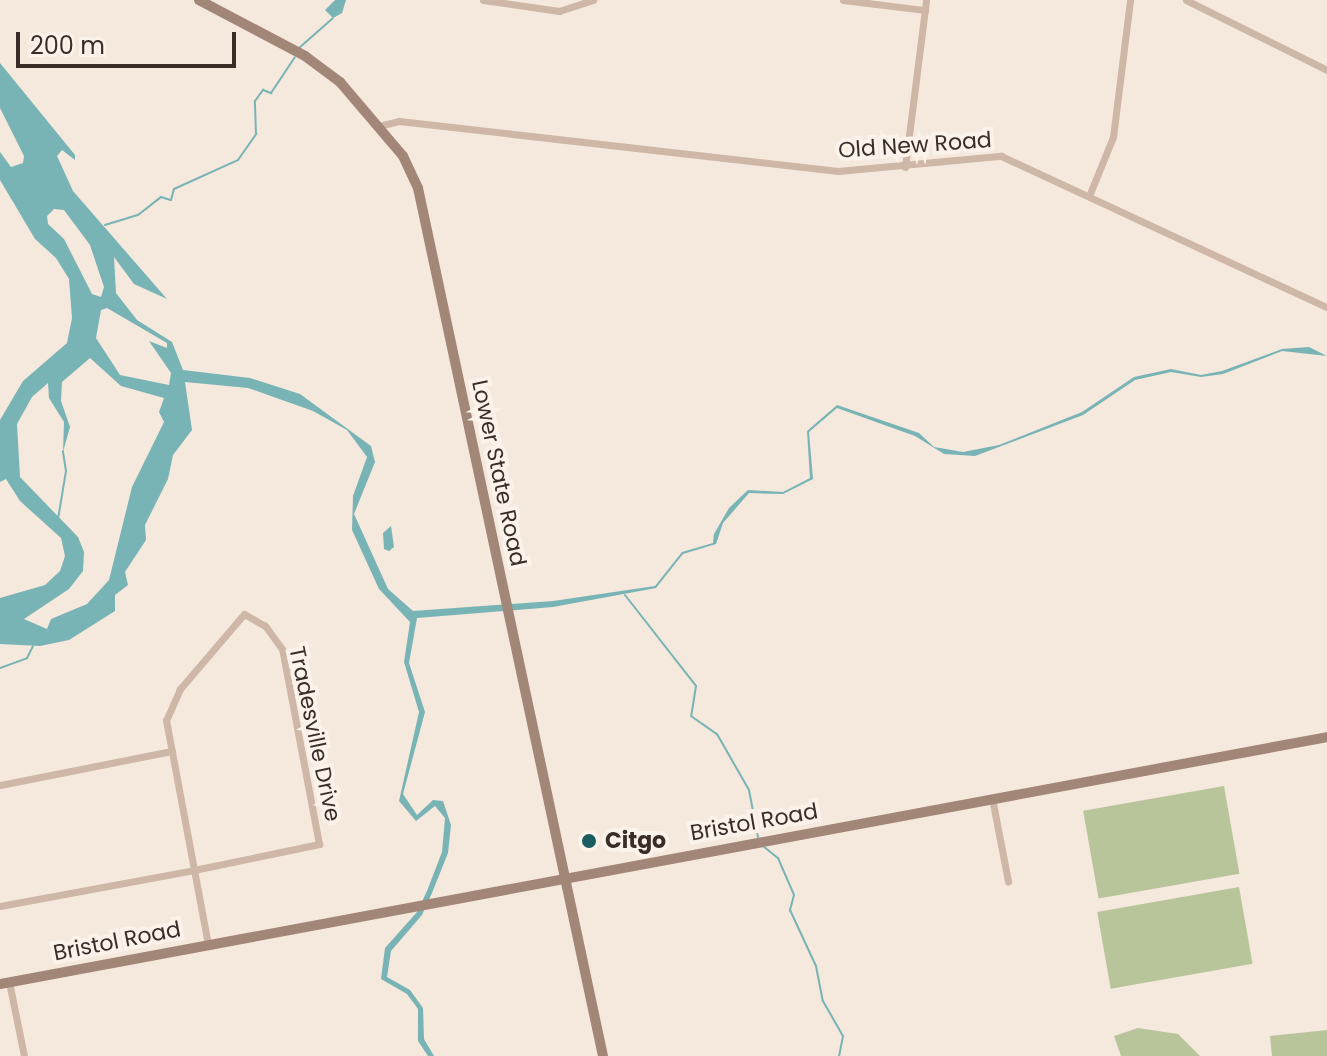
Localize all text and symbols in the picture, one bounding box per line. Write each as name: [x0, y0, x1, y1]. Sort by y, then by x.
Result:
scale bar: [20, 16, 240, 66]
text: 200 m: [30, 29, 105, 62]
street label: Old New Road: [837, 126, 993, 164]
street label: Lower State Road: [466, 377, 532, 569]
street label: Tradesville Drive: [284, 644, 346, 824]
street label: Bristol Road: [688, 798, 820, 846]
place label: Citgo: [605, 828, 666, 854]
marker: Citgo: [580, 832, 598, 850]
street label: Bristol Road: [51, 916, 183, 966]

